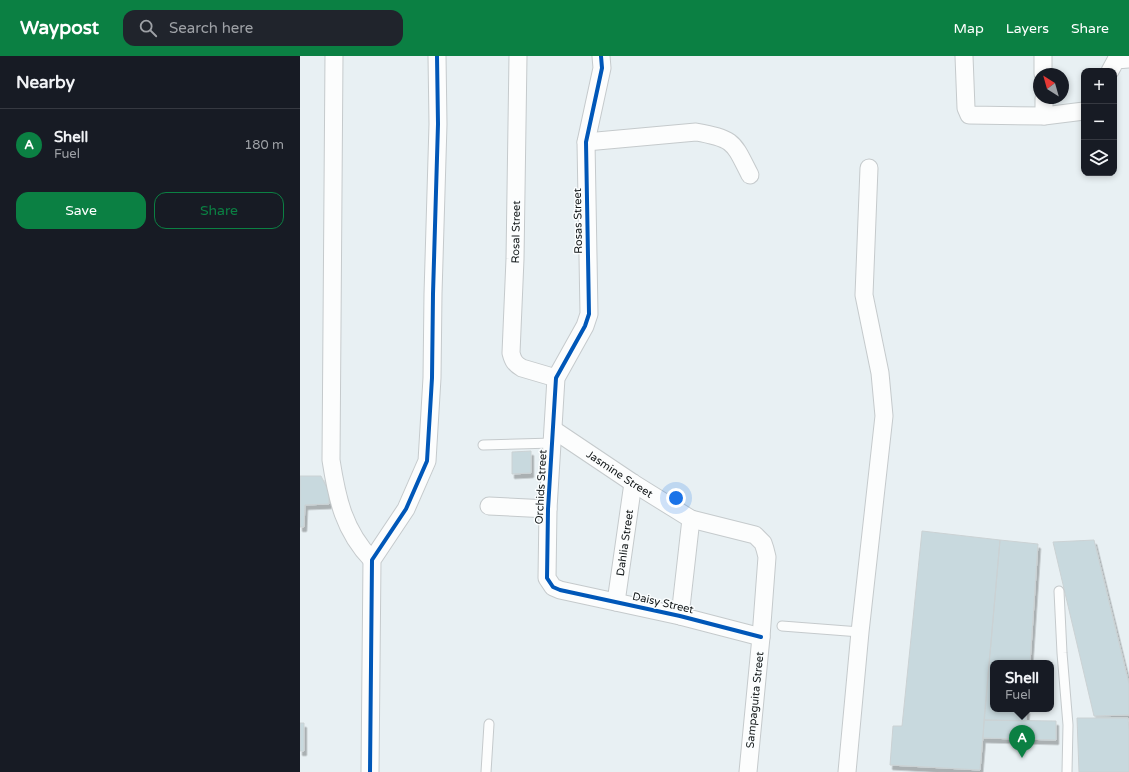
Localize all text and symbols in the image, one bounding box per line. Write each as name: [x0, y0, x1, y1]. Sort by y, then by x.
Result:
search box: [123, 10, 403, 46]
text: Waypost: [20, 17, 99, 39]
icon: search: [137, 17, 159, 39]
text: Search here: [169, 19, 253, 37]
text: Map: [954, 20, 984, 37]
text: Layers: [1006, 20, 1049, 37]
text: Share: [1071, 20, 1109, 37]
north arrow: [1033, 68, 1069, 104]
map controls: [1081, 68, 1117, 176]
button: +: [1081, 68, 1117, 104]
text: Nearby: [16, 72, 75, 93]
button: −: [1081, 104, 1117, 140]
text: Shell: [54, 128, 88, 146]
text: A: [24, 137, 34, 153]
text: 180 m: [244, 137, 284, 153]
button: layers: [1081, 140, 1117, 176]
text: Fuel: [54, 146, 80, 162]
street label: Rosas Street: [571, 188, 585, 254]
button: Save: [16, 192, 146, 229]
button: Share: [154, 192, 284, 229]
street label: Rosal Street: [509, 200, 523, 264]
street label: Jasmine Street: [584, 447, 655, 500]
street label: Orchids Street: [533, 449, 549, 525]
your location: [666, 488, 686, 508]
street label: Dahlia Street: [613, 508, 636, 577]
street label: Daisy Street: [631, 590, 695, 616]
street label: Sampaguita Street: [743, 651, 767, 749]
popup: [990, 660, 1054, 712]
text: Shell: [1005, 669, 1039, 687]
text: Fuel: [1005, 687, 1031, 703]
pin: A: [1009, 725, 1035, 758]

